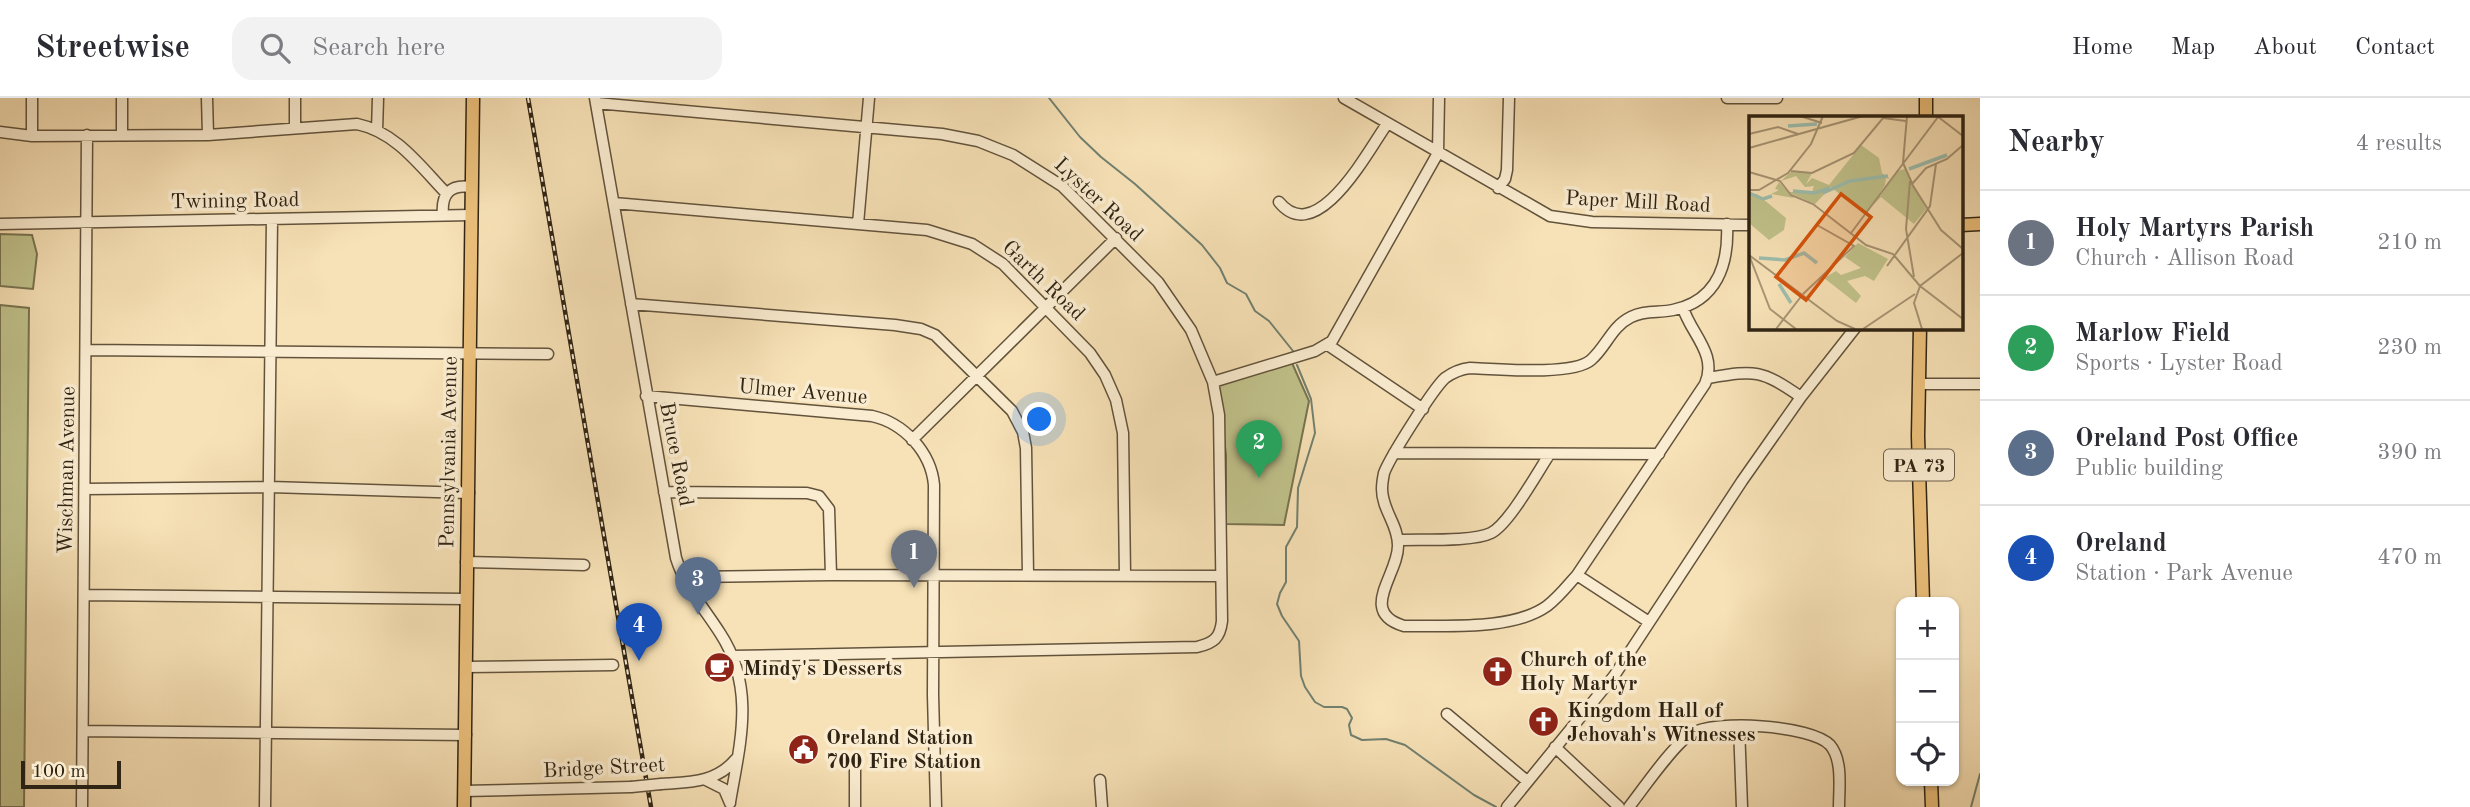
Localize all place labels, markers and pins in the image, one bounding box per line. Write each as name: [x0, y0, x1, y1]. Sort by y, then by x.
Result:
pin: 2: [1236, 420, 1282, 478]
pin: 1: [891, 530, 937, 588]
pin: 3: [675, 557, 721, 615]
pin: 4: [616, 603, 662, 661]
place label: Church of the Holy Martyr: [1520, 650, 1647, 695]
cafe icon: Mindy's Desserts: [703, 651, 737, 685]
church icon: Church of the Holy Martyr: [1480, 654, 1514, 688]
place label: Mindy's Desserts: [743, 659, 902, 680]
place label: Kingdom Hall of Jehovah's Witnesses: [1567, 701, 1756, 746]
church icon: Kingdom Hall of Jehovah's Witnesses: [1527, 705, 1561, 739]
place label: Oreland Station 700 Fire Station: [826, 728, 981, 773]
public building icon: Oreland Station 700 Fire Station: [786, 732, 820, 766]

